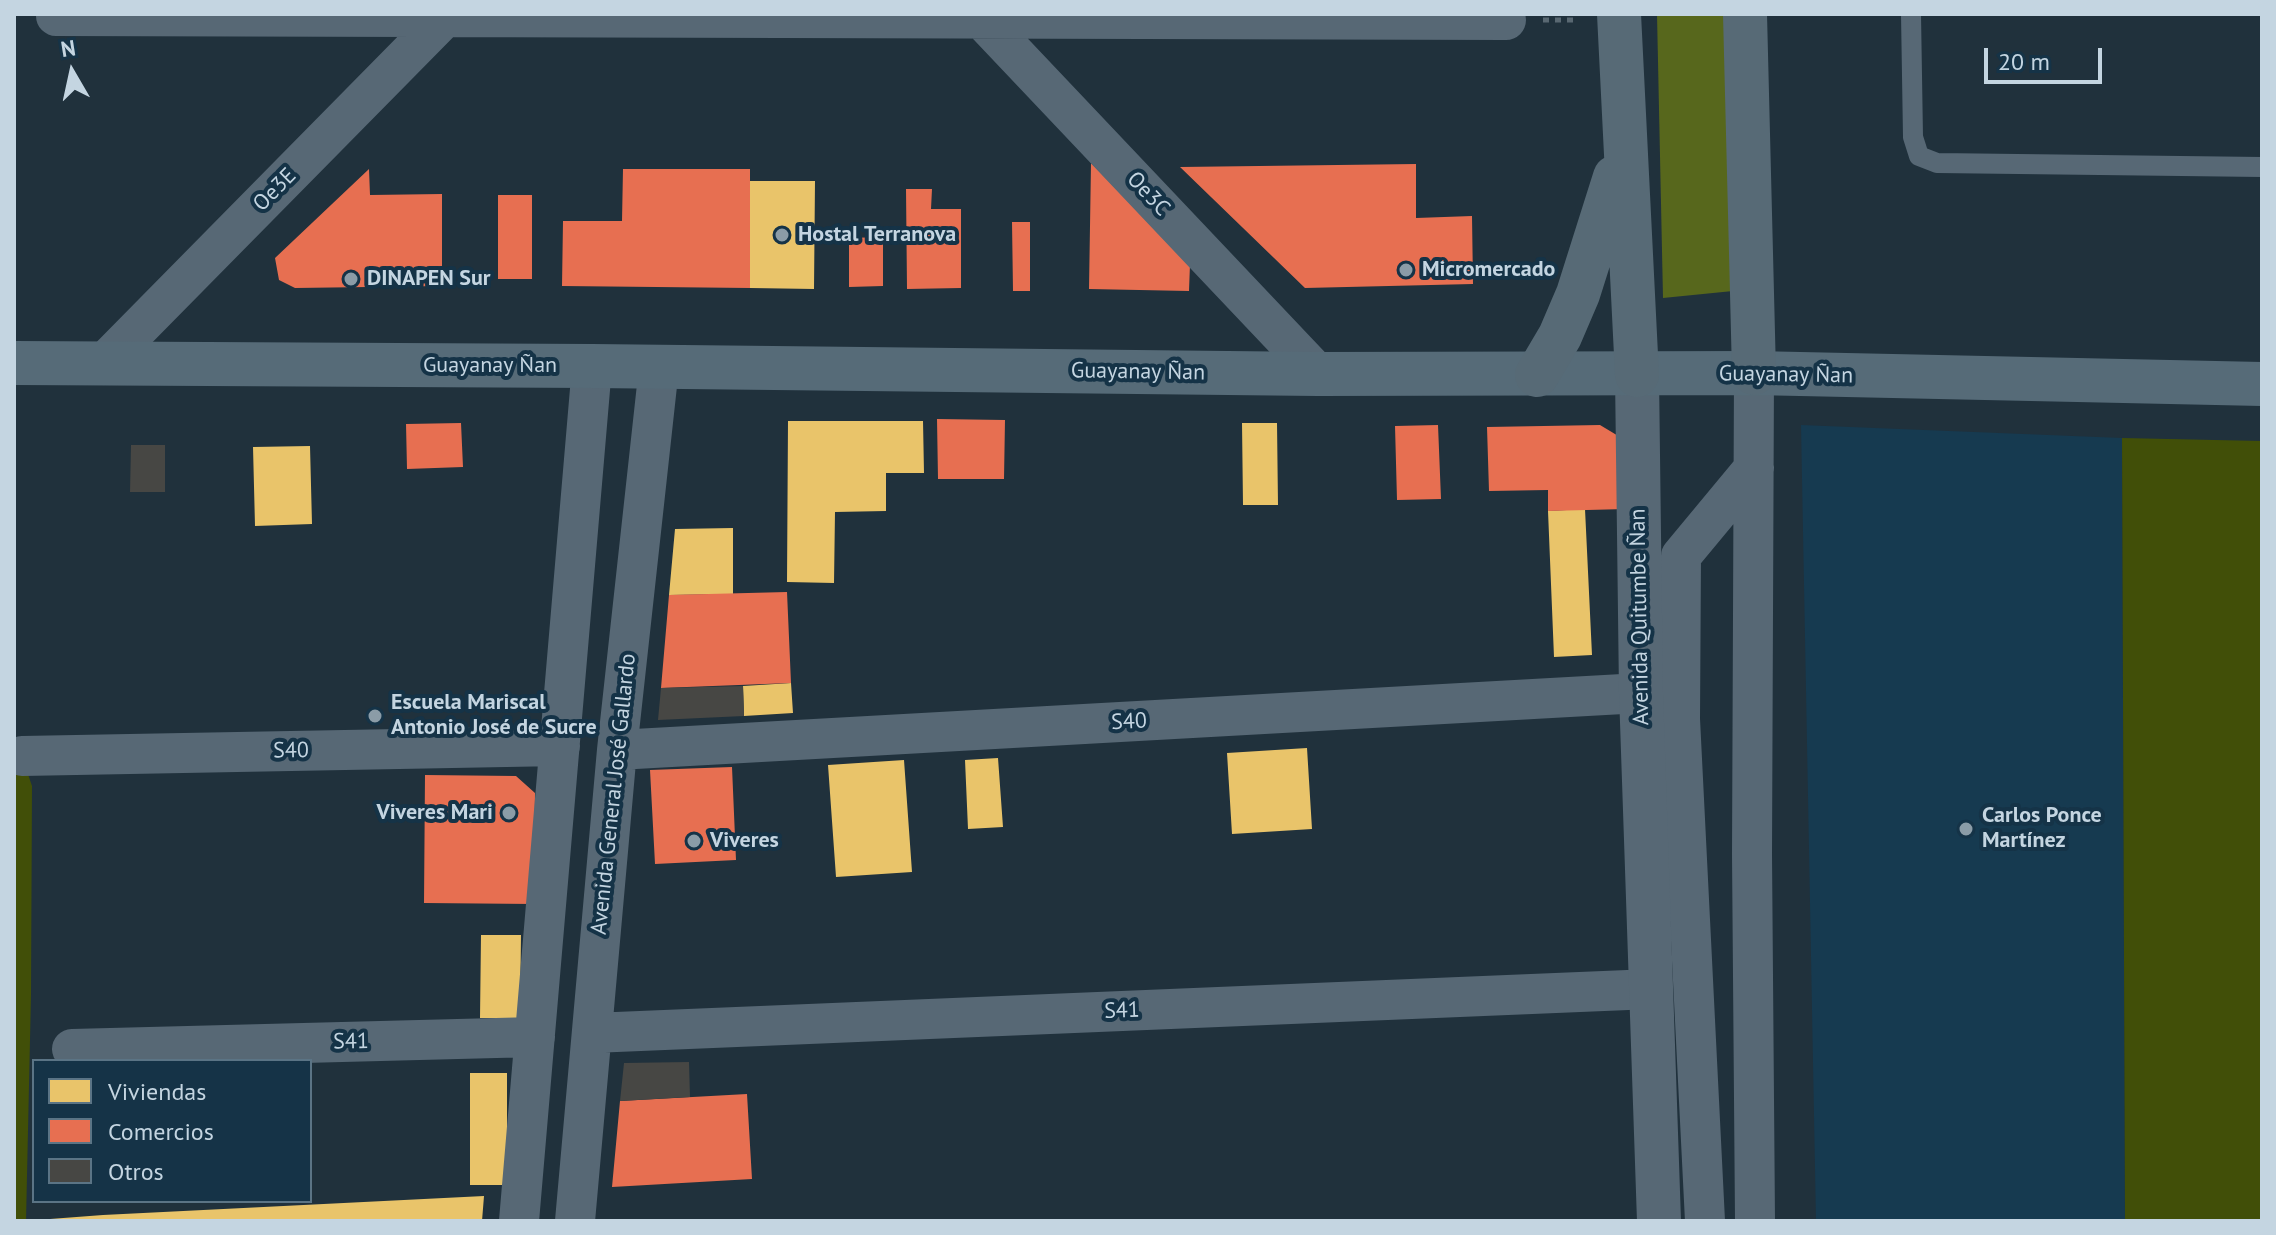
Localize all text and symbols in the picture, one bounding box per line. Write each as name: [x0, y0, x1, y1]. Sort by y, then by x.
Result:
north arrow: [32, 32, 112, 112]
scale bar: [1988, 32, 2106, 82]
text: N: [59, 33, 78, 63]
text: 20 m: [1998, 46, 2050, 77]
street label: Oe3E: [248, 163, 302, 217]
street label: Oe3C: [1121, 166, 1175, 222]
place label: Hostal Terranova: [798, 222, 956, 248]
marker: Hostal Terranova: [773, 226, 791, 244]
place label: Micromercado: [1422, 257, 1555, 283]
marker: Micromercado: [1397, 261, 1415, 279]
place label: DINAPEN Sur: [367, 266, 491, 292]
marker: DINAPEN Sur: [342, 270, 360, 288]
street label: Guayanay Ñan: [423, 353, 557, 379]
street label: Guayanay Ñan: [1071, 358, 1205, 386]
street label: Guayanay Ñan: [1719, 361, 1853, 389]
street label: Avenida Quitumbe Ñan: [1625, 508, 1655, 726]
street label: Avenida General José Gallardo: [586, 652, 642, 936]
place label: Escuela Mariscal Antonio José de Sucre: [391, 690, 597, 742]
marker: Escuela Mariscal Antonio José de Sucre: [366, 707, 384, 725]
street label: S40: [1111, 708, 1147, 736]
street label: S40: [273, 737, 309, 765]
place label: Viveres Mari: [376, 800, 493, 826]
place label: Carlos Ponce Martínez: [1982, 803, 2102, 854]
marker: Viveres Mari: [500, 804, 518, 822]
marker: Carlos Ponce Martínez: [1957, 820, 1975, 838]
place label: Viveres: [710, 828, 779, 854]
marker: Viveres: [685, 832, 703, 850]
street label: S41: [1104, 997, 1140, 1025]
street label: S41: [333, 1028, 369, 1056]
legend: [32, 1059, 312, 1203]
text: Viviendas: [108, 1076, 206, 1107]
text: Comercios: [108, 1116, 214, 1147]
text: Otros: [108, 1156, 164, 1187]

